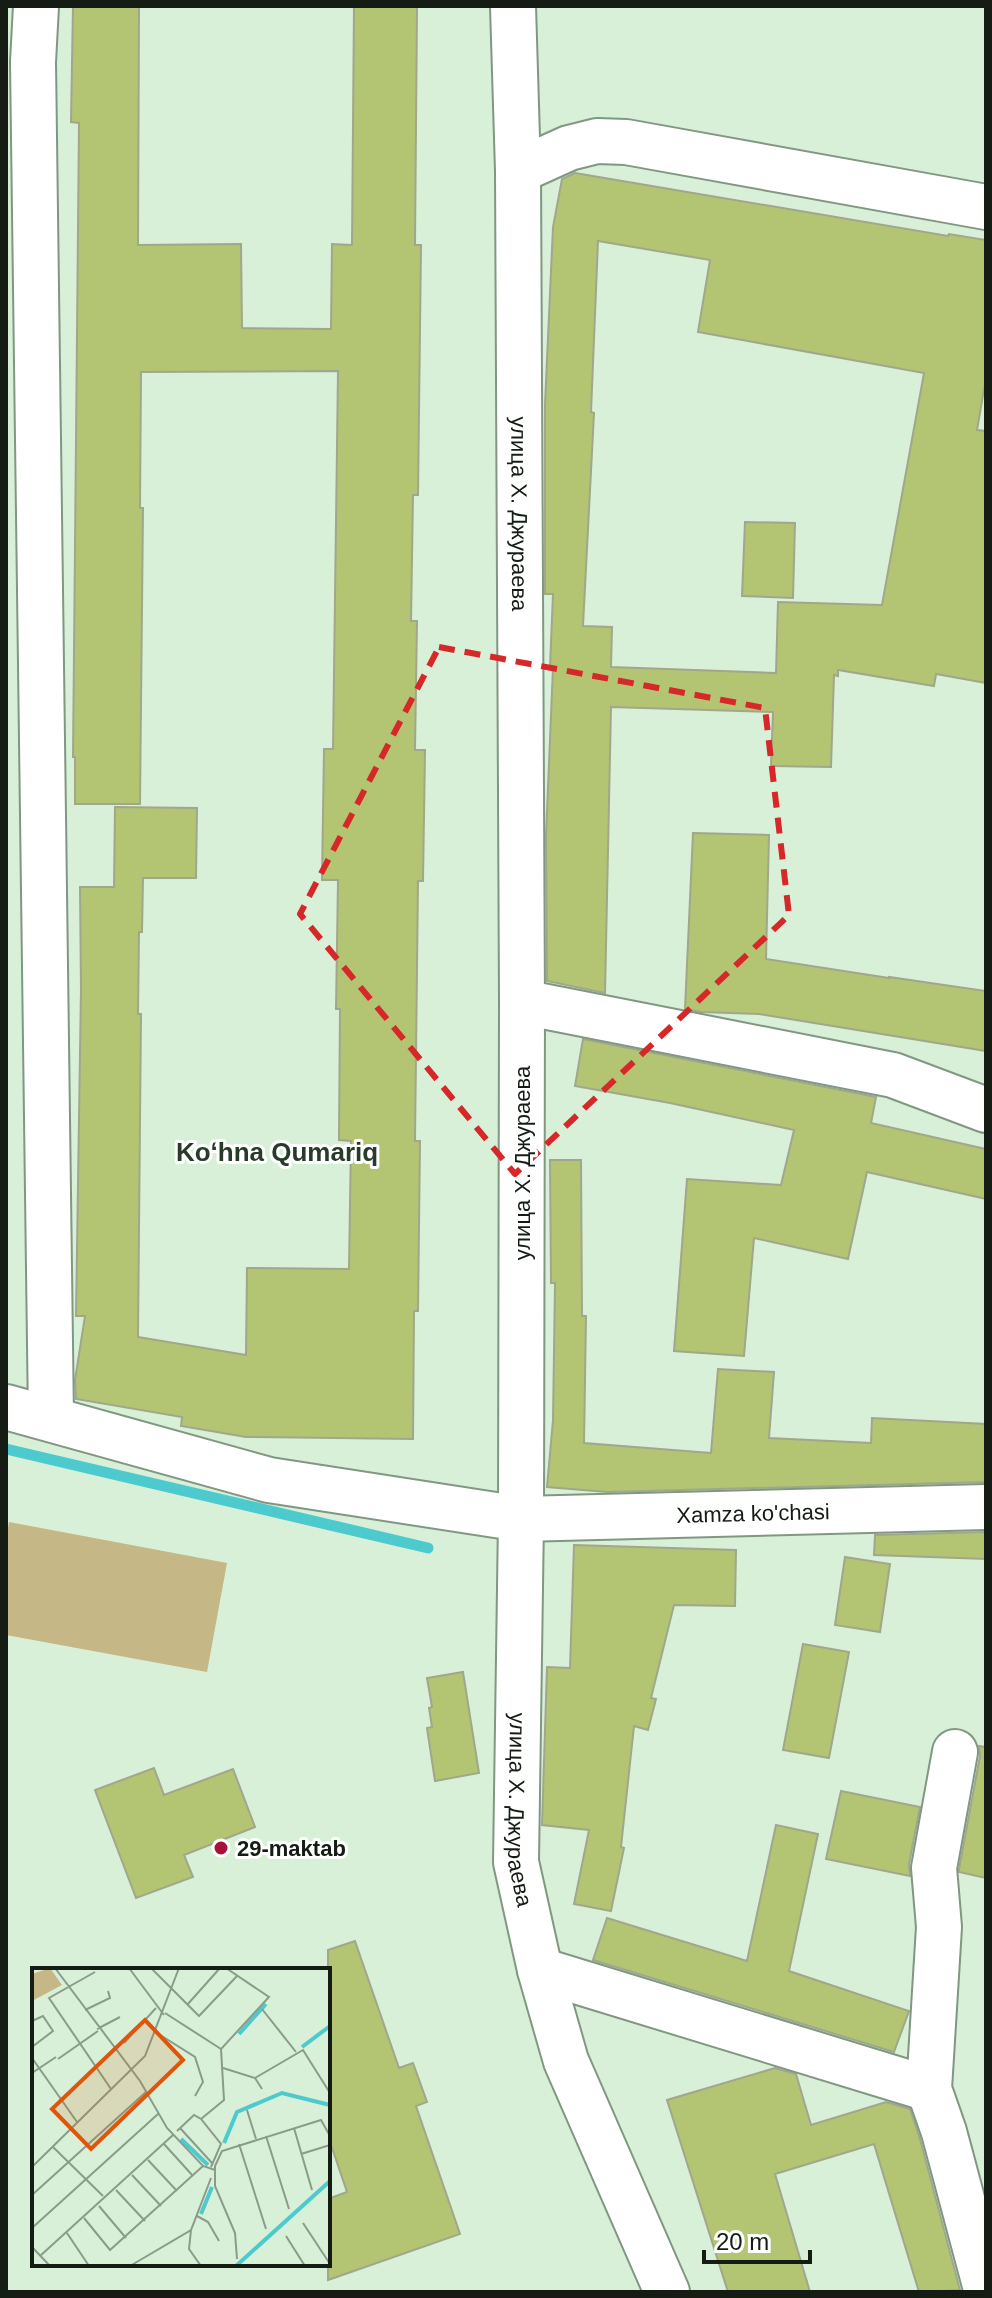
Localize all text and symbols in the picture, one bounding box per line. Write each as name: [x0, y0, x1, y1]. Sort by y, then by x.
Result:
street label: улица Х. Джураева: [506, 417, 532, 612]
street label: улица Х. Джураева: [510, 1065, 535, 1260]
district label: Koʻhna Qumariq: [176, 1137, 378, 1167]
street label: Xamza ko'chasi: [676, 1499, 830, 1528]
street label: улица Х. Джураева: [503, 1712, 538, 1910]
place label: 29-maktab: [237, 1836, 346, 1861]
marker: 29-maktab: [212, 1839, 230, 1857]
inset map: [32, 1968, 330, 2266]
scale bar: [704, 2214, 810, 2264]
text: 20 m: [716, 2228, 769, 2255]

